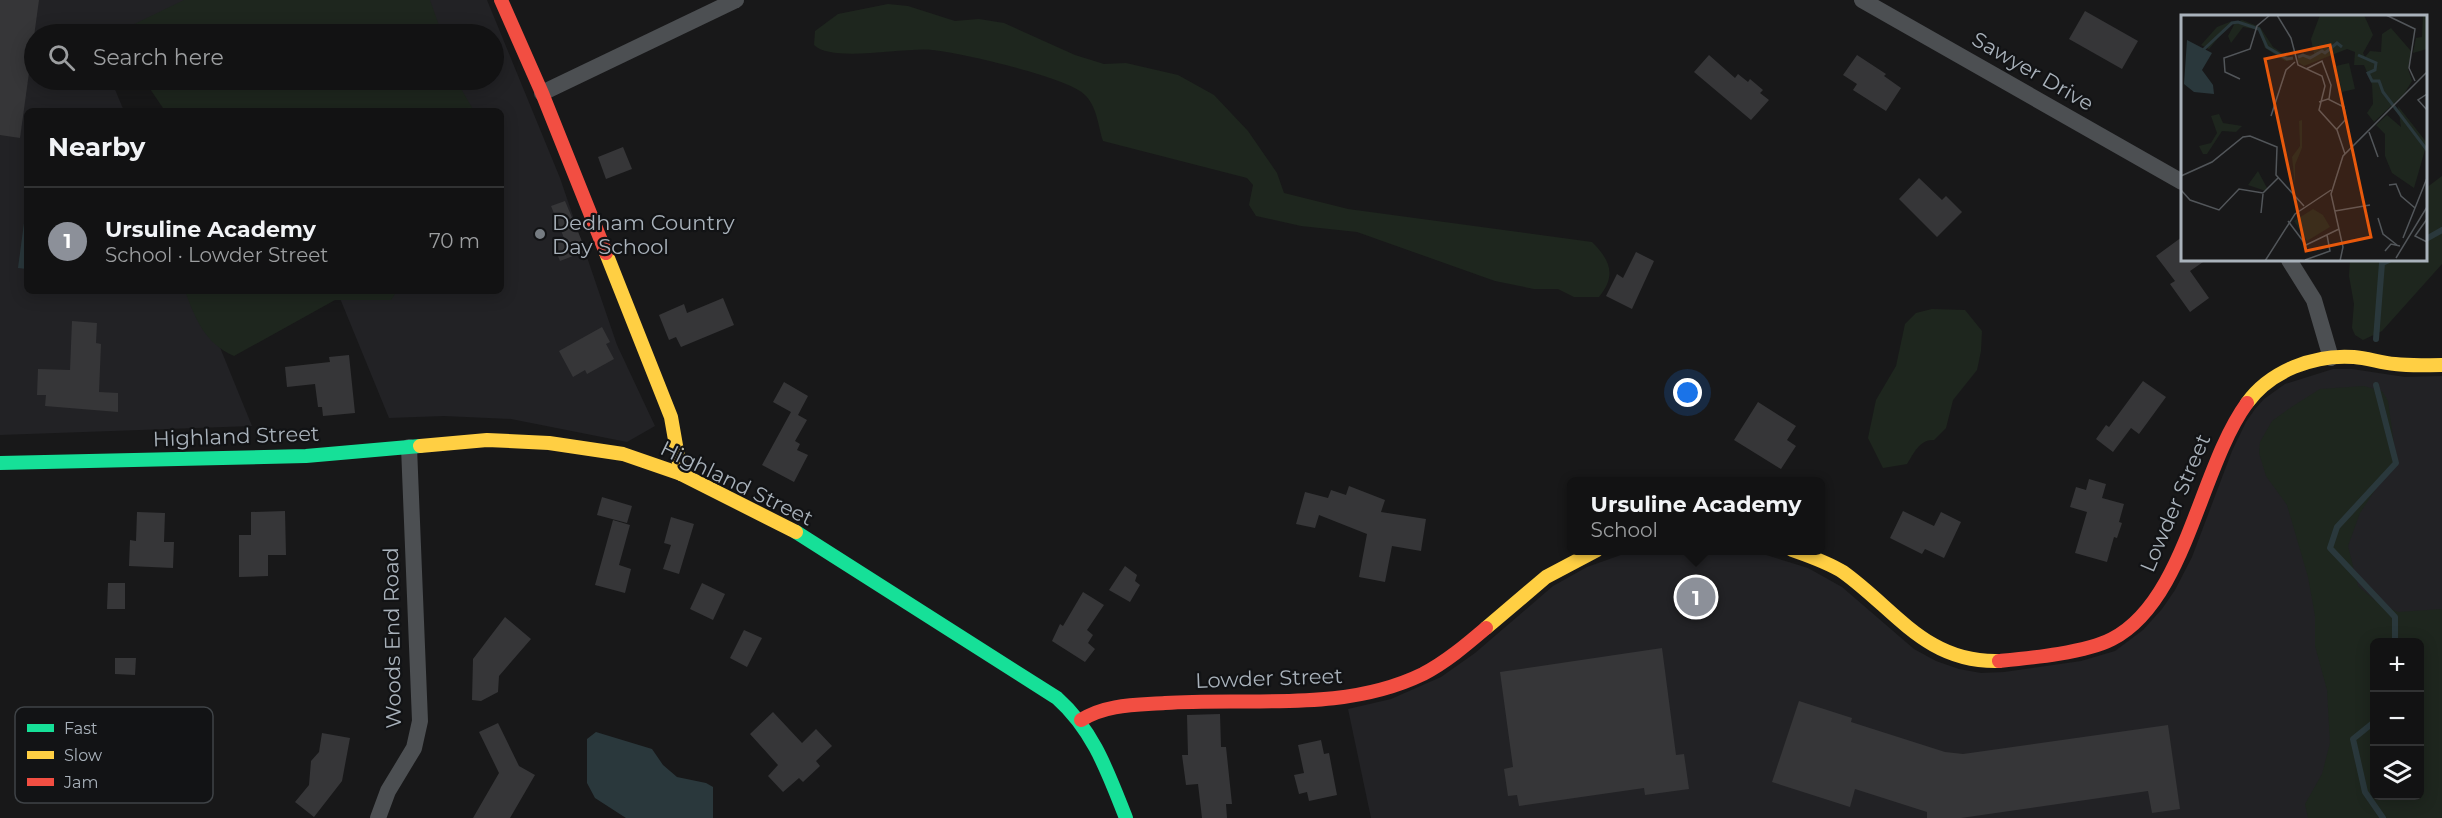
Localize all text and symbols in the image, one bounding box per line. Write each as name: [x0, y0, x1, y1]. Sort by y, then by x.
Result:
inset map: [2181, 15, 2427, 261]
search box: [24, 24, 504, 90]
street label: Sawyer Drive: [1968, 26, 2098, 116]
icon: search: [45, 41, 78, 74]
text: Search here: [93, 44, 224, 71]
text: Nearby: [48, 131, 145, 163]
place label: Dedham Country Day School: [552, 210, 735, 259]
text: Ursuline Academy: [105, 216, 316, 243]
marker: Dedham Country Day School: [533, 227, 547, 241]
text: 1: [64, 229, 71, 253]
text: 70 m: [429, 229, 480, 253]
text: School · Lowder Street: [105, 243, 328, 267]
your location: [1673, 378, 1702, 407]
street label: Highland Street: [152, 421, 320, 451]
street label: Lowder Street: [2135, 430, 2215, 576]
street label: Highland Street: [657, 435, 817, 531]
popup: [1567, 477, 1825, 555]
text: Ursuline Academy: [1591, 491, 1801, 518]
text: School: [1591, 518, 1658, 542]
street label: Woods End Road: [378, 547, 406, 729]
pin: 1: [1676, 574, 1716, 620]
map controls: [2370, 638, 2424, 800]
button: +: [2370, 638, 2424, 692]
street label: Lowder Street: [1195, 663, 1343, 693]
button: −: [2370, 692, 2424, 746]
legend: [15, 707, 213, 803]
text: Fast: [64, 719, 98, 738]
text: Slow: [64, 746, 102, 765]
button: layers: [2370, 746, 2424, 800]
text: Jam: [63, 773, 98, 792]

